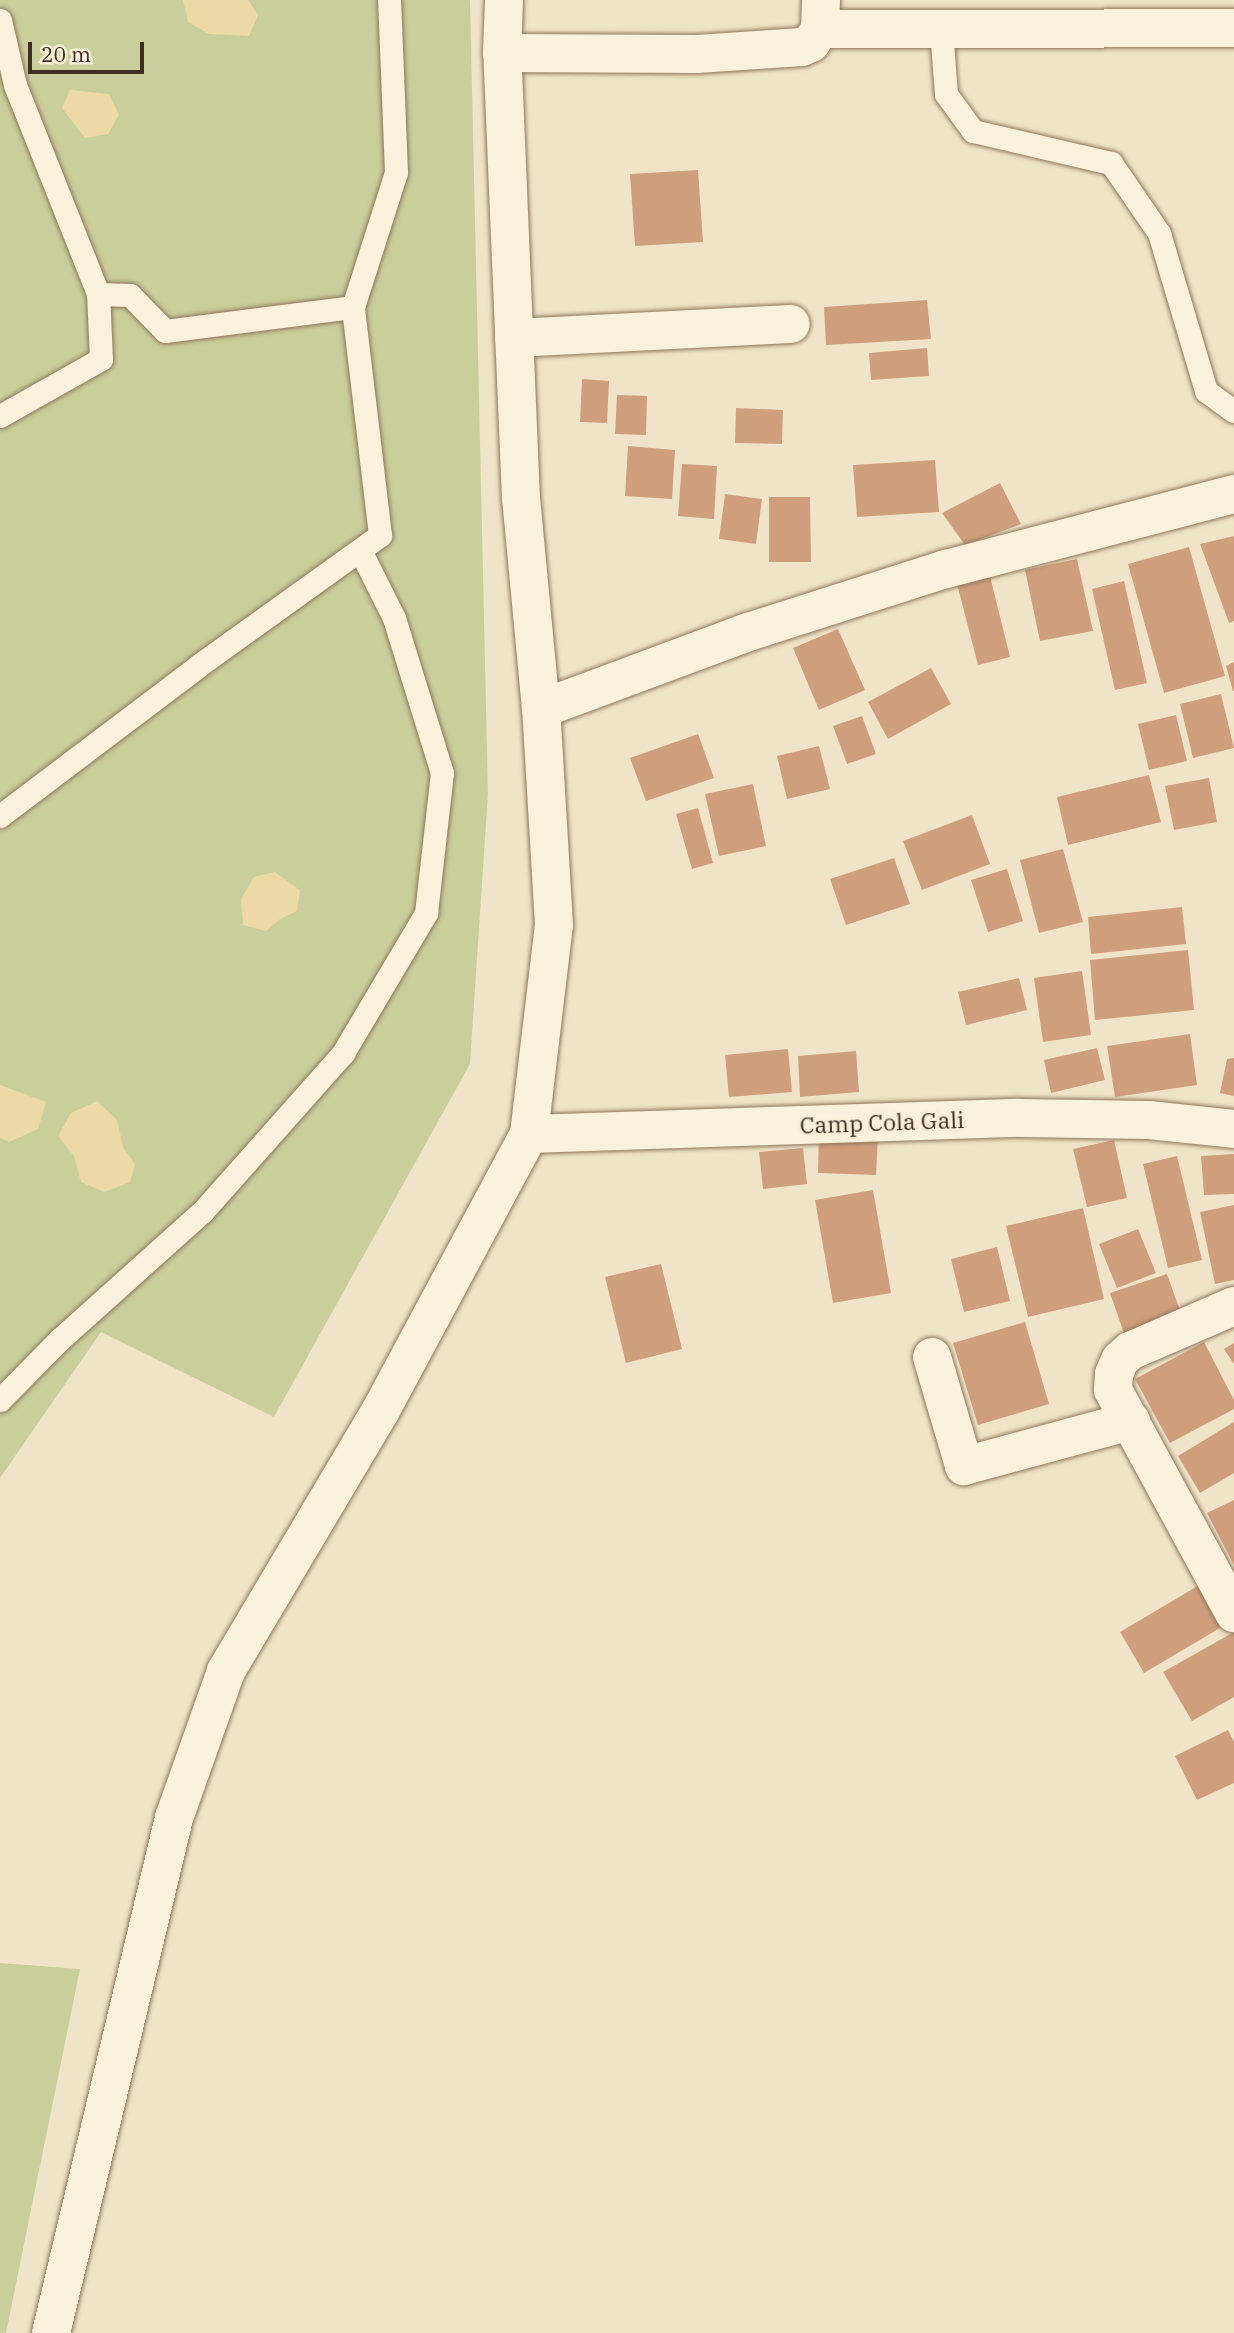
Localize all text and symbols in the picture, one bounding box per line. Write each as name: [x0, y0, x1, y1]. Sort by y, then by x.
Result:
scale bar: [32, 28, 147, 72]
text: 20 m: [41, 40, 91, 68]
street label: Camp Cola Gali: [799, 1105, 965, 1139]

